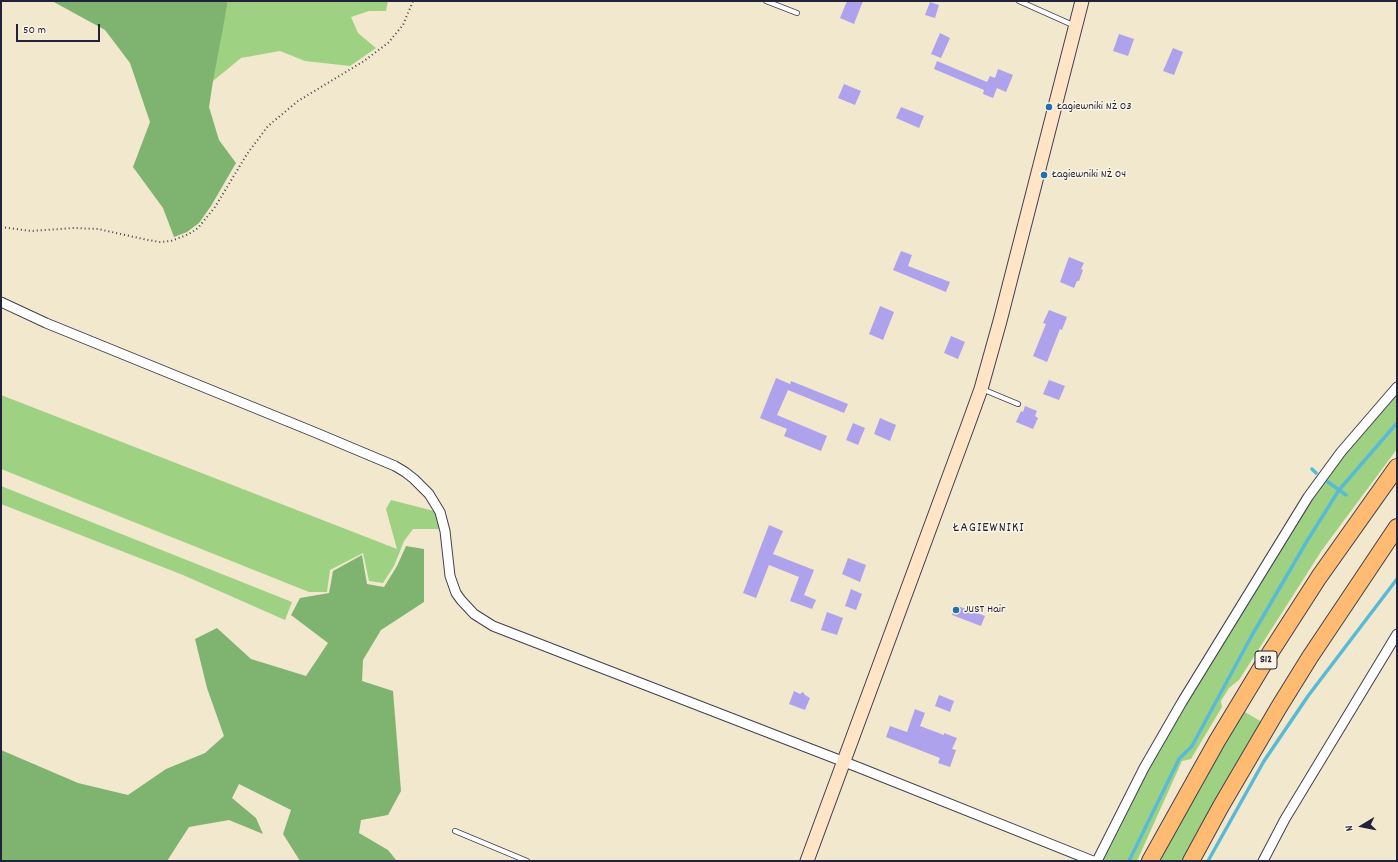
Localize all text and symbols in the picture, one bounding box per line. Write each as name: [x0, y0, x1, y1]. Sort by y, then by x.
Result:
scale bar: [18, 16, 102, 42]
text: 50 m: [23, 22, 46, 39]
place label: Łagiewniki NŻ 03: [1057, 100, 1132, 114]
marker: Łagiewniki NŻ 03: [1044, 102, 1054, 112]
place label: Łagiewniki NŻ 04: [1052, 168, 1126, 182]
marker: Łagiewniki NŻ 04: [1039, 170, 1049, 180]
district label: ŁAGIEWNIKI: [953, 521, 1025, 537]
place label: JUST Hair: [964, 603, 1005, 617]
marker: JUST Hair: [951, 605, 961, 615]
road number: S12: [1255, 651, 1277, 669]
north arrow: [1342, 806, 1382, 846]
text: N: [1342, 824, 1359, 832]

